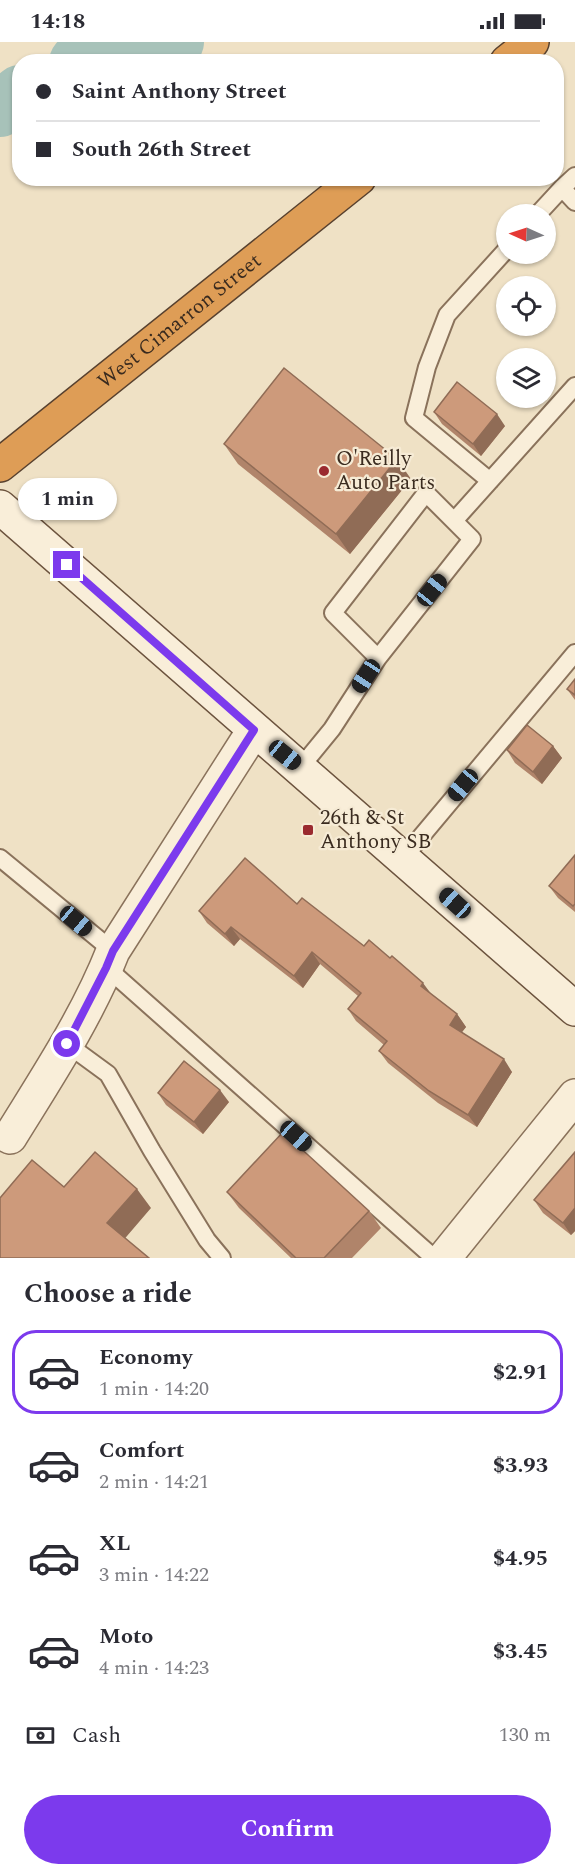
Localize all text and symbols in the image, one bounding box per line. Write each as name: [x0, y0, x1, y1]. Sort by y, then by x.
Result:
text: 14:18: [30, 5, 85, 38]
text: Saint Anthony Street: [72, 75, 286, 108]
text: South 26th Street: [72, 133, 251, 166]
north arrow: [496, 204, 556, 264]
map controls: [496, 204, 556, 408]
street label: West Cimarron Street: [91, 246, 269, 397]
button: locate: [496, 276, 556, 336]
button: layers: [496, 348, 556, 408]
place label: O'Reilly Auto Parts: [336, 443, 435, 499]
marker: O'Reilly Auto Parts: [317, 464, 331, 478]
callout: 1 min: [17, 478, 116, 520]
text: 1 min: [41, 484, 94, 514]
route end: [53, 551, 80, 578]
car: [414, 570, 450, 610]
car: [349, 656, 383, 696]
car: [265, 737, 305, 773]
car: [445, 765, 481, 805]
place label: 26th & St Anthony SB: [320, 802, 431, 858]
marker: 26th & St Anthony SB: [301, 823, 315, 837]
car: [436, 884, 474, 922]
car: [56, 903, 96, 939]
route start: [53, 1030, 80, 1057]
car: [277, 1117, 315, 1155]
text: Choose a ride: [24, 1273, 192, 1315]
text: Economy: [99, 1341, 192, 1374]
icon: car: [27, 1345, 81, 1399]
text: $2.91: [493, 1356, 548, 1389]
text: 1 min · 14:20: [99, 1374, 209, 1404]
text: Comfort: [99, 1434, 184, 1467]
icon: car: [27, 1438, 81, 1492]
text: $3.93: [493, 1449, 548, 1482]
text: 2 min · 14:21: [99, 1467, 209, 1497]
text: XL: [99, 1527, 130, 1560]
icon: car: [27, 1531, 81, 1585]
text: $4.95: [493, 1542, 548, 1575]
text: 3 min · 14:22: [99, 1560, 209, 1590]
text: Moto: [99, 1620, 153, 1653]
icon: car: [27, 1624, 81, 1678]
text: $3.45: [493, 1635, 548, 1668]
text: 4 min · 14:23: [99, 1653, 209, 1683]
icon: cash: [24, 1719, 57, 1752]
text: Cash: [72, 1719, 121, 1752]
text: 130 m: [499, 1720, 551, 1750]
button: Confirm: [24, 1795, 551, 1864]

